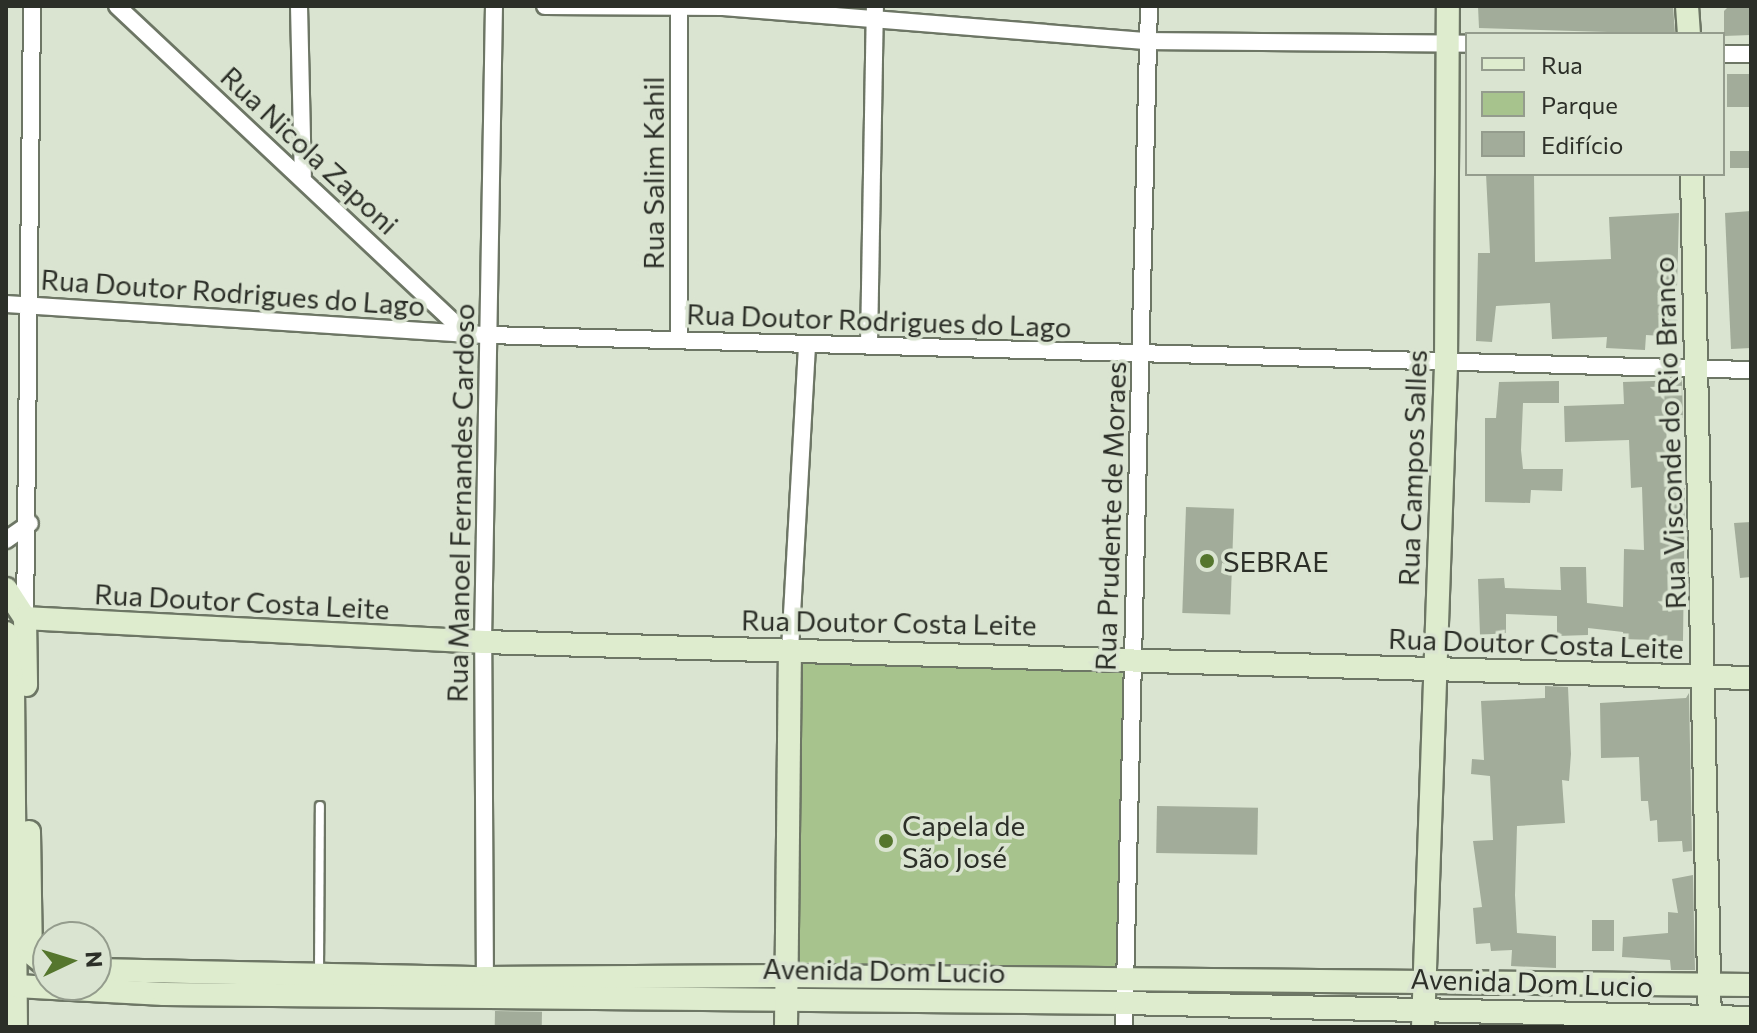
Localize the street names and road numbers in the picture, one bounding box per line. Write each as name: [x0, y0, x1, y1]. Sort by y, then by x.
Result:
street label: Rua Nicola Zaponi: [214, 59, 406, 241]
street label: Rua Salim Kahil: [636, 76, 670, 270]
street label: Rua Visconde do Rio Branco: [1646, 256, 1692, 610]
street label: Rua Doutor Rodrigues do Lago: [40, 262, 426, 322]
street label: Rua Doutor Rodrigues do Lago: [686, 296, 1072, 344]
street label: Rua Manoel Fernandes Cardoso: [440, 303, 480, 703]
street label: Rua Campos Salles: [1391, 349, 1433, 587]
street label: Rua Prudente de Moraes: [1088, 361, 1132, 671]
street label: Rua Doutor Costa Leite: [94, 576, 390, 626]
street label: Rua Doutor Costa Leite: [741, 603, 1037, 641]
street label: Rua Doutor Costa Leite: [1388, 621, 1684, 665]
street label: Avenida Dom Lucio: [762, 951, 1006, 989]
street label: Avenida Dom Lucio: [1410, 961, 1654, 1003]

